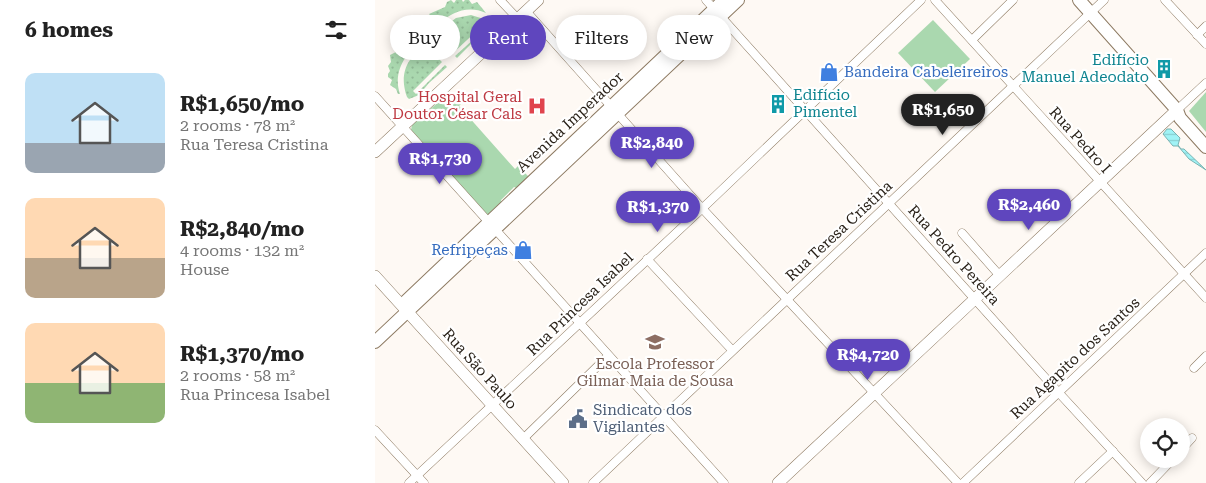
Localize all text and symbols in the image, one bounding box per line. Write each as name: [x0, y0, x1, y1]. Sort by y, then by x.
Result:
chip: Buy: [390, 15, 460, 60]
chip: Rent: [470, 15, 546, 60]
chip: Filters: [556, 15, 647, 60]
chip: New: [657, 15, 731, 60]
icon: filters: [322, 16, 350, 44]
text: 6 homes: [25, 18, 113, 42]
place label: Edifício Manuel Adeodato: [1021, 51, 1149, 86]
building icon: Edifício Manuel Adeodato: [1153, 58, 1175, 80]
shop icon: Bandeira Cabeleireiros: [818, 61, 840, 83]
place label: Bandeira Cabeleireiros: [844, 63, 1008, 81]
street label: Avenida Imperador: [513, 68, 627, 176]
place label: Edifício Pimentel: [793, 86, 858, 121]
place label: Hospital Geral Doutor César Cals: [392, 88, 522, 123]
text: R$1,650/mo: [180, 92, 304, 116]
icon: home: [65, 93, 125, 153]
building icon: Edifício Pimentel: [767, 93, 789, 115]
pin: R$1,650: [897, 94, 989, 136]
hospital icon: Hospital Geral Doutor César Cals: [526, 95, 548, 117]
text: R$1,650: [912, 100, 974, 119]
street label: Rua Pedro I: [1045, 103, 1115, 177]
text: 2 rooms · 78 m²: [180, 116, 295, 135]
pin: R$2,840: [606, 126, 698, 169]
text: R$2,840: [621, 133, 683, 152]
text: Rua Teresa Cristina: [180, 135, 328, 154]
pin: R$1,730: [394, 142, 486, 185]
text: R$1,730: [409, 149, 471, 168]
street label: Rua Teresa Cristina: [782, 177, 896, 285]
pin: R$2,460: [983, 188, 1075, 231]
pin: R$1,370: [612, 190, 704, 233]
text: R$2,460: [998, 195, 1060, 214]
text: R$1,370: [627, 197, 689, 216]
street label: Rua Pedro Pereira: [904, 201, 1004, 309]
text: R$2,840/mo: [180, 217, 304, 241]
icon: home: [65, 218, 125, 278]
shop icon: Refripeças: [512, 239, 534, 261]
text: 4 rooms · 132 m²: [180, 241, 304, 260]
place label: Refripeças: [431, 241, 508, 259]
street label: Rua Princesa Isabel: [523, 248, 637, 359]
text: House: [180, 260, 229, 279]
street label: Rua Agapito dos Santos: [1007, 293, 1143, 423]
street label: Rua São Paulo: [439, 325, 521, 413]
school or university icon: Escola Professor Gilmar Maia de Sousa: [644, 331, 666, 353]
pin: R$4,720: [822, 338, 914, 381]
text: R$1,370/mo: [180, 342, 304, 366]
icon: home: [65, 343, 125, 403]
text: R$4,720: [837, 345, 899, 364]
place label: Escola Professor Gilmar Maia de Sousa: [577, 355, 733, 390]
text: 2 rooms · 58 m²: [180, 366, 295, 385]
text: Rua Princesa Isabel: [180, 385, 330, 404]
place label: Sindicato dos Vigilantes: [593, 401, 692, 436]
public building icon: Sindicato dos Vigilantes: [567, 408, 589, 430]
map controls: [1140, 418, 1190, 468]
button: locate: [1140, 418, 1190, 468]

